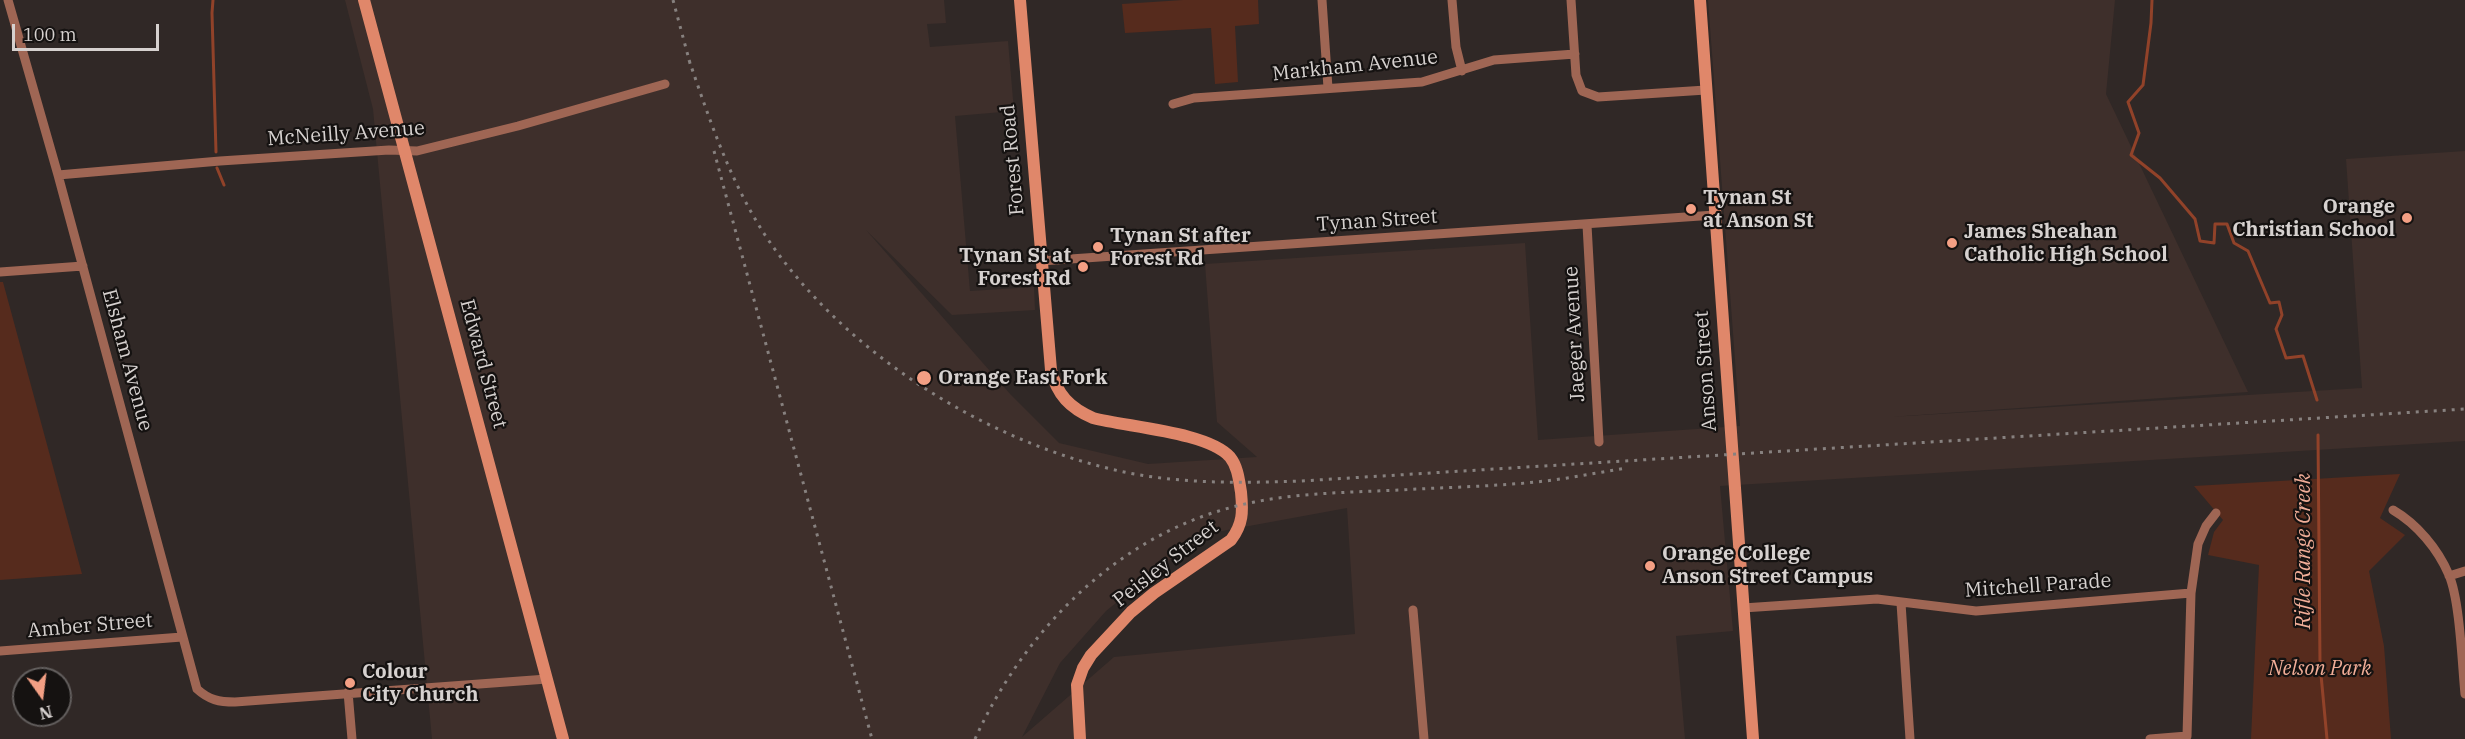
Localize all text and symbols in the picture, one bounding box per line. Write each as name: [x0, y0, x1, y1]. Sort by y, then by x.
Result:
scale bar: [15, 12, 162, 50]
text: 100 m: [23, 23, 77, 46]
street label: Markham Avenue: [1271, 45, 1439, 87]
street label: Forest Road: [996, 103, 1030, 217]
street label: McNeilly Avenue: [266, 117, 426, 151]
place label: Tynan St at Anson St: [1703, 186, 1813, 233]
place label: Orange Christian School: [2232, 195, 2395, 242]
marker: Tynan St at Anson St: [1684, 202, 1698, 216]
street label: Tynan Street: [1316, 205, 1438, 237]
marker: Orange Christian School: [2400, 211, 2414, 225]
place label: James Sheahan Catholic High School: [1964, 220, 2168, 267]
place label: Tynan St after Forest Rd: [1110, 224, 1251, 271]
marker: James Sheahan Catholic High School: [1945, 236, 1959, 250]
marker: Tynan St after Forest Rd: [1091, 240, 1105, 254]
place label: Tynan St at Forest Rd: [959, 244, 1071, 291]
marker: Tynan St at Forest Rd: [1076, 260, 1090, 274]
street label: Jaeger Avenue: [1559, 265, 1591, 403]
street label: Elsham Avenue: [97, 286, 157, 434]
street label: Edward Street: [454, 297, 512, 431]
street label: Anson Street: [1690, 310, 1722, 432]
place label: Orange East Fork: [938, 366, 1107, 390]
marker: Orange East Fork: [915, 369, 933, 387]
water label: Rifle Range Creek: [2291, 473, 2317, 629]
street label: Peisley Street: [1109, 515, 1223, 613]
place label: Orange College Anson Street Campus: [1662, 542, 1873, 589]
marker: Orange College Anson Street Campus: [1643, 559, 1657, 573]
street label: Mitchell Parade: [1964, 569, 2112, 603]
street label: Amber Street: [27, 609, 153, 643]
park label: Nelson Park: [2268, 657, 2372, 681]
place label: Colour City Church: [362, 660, 478, 707]
north arrow: [12, 667, 72, 727]
marker: Colour City Church: [343, 676, 357, 690]
text: N: [37, 701, 54, 724]

